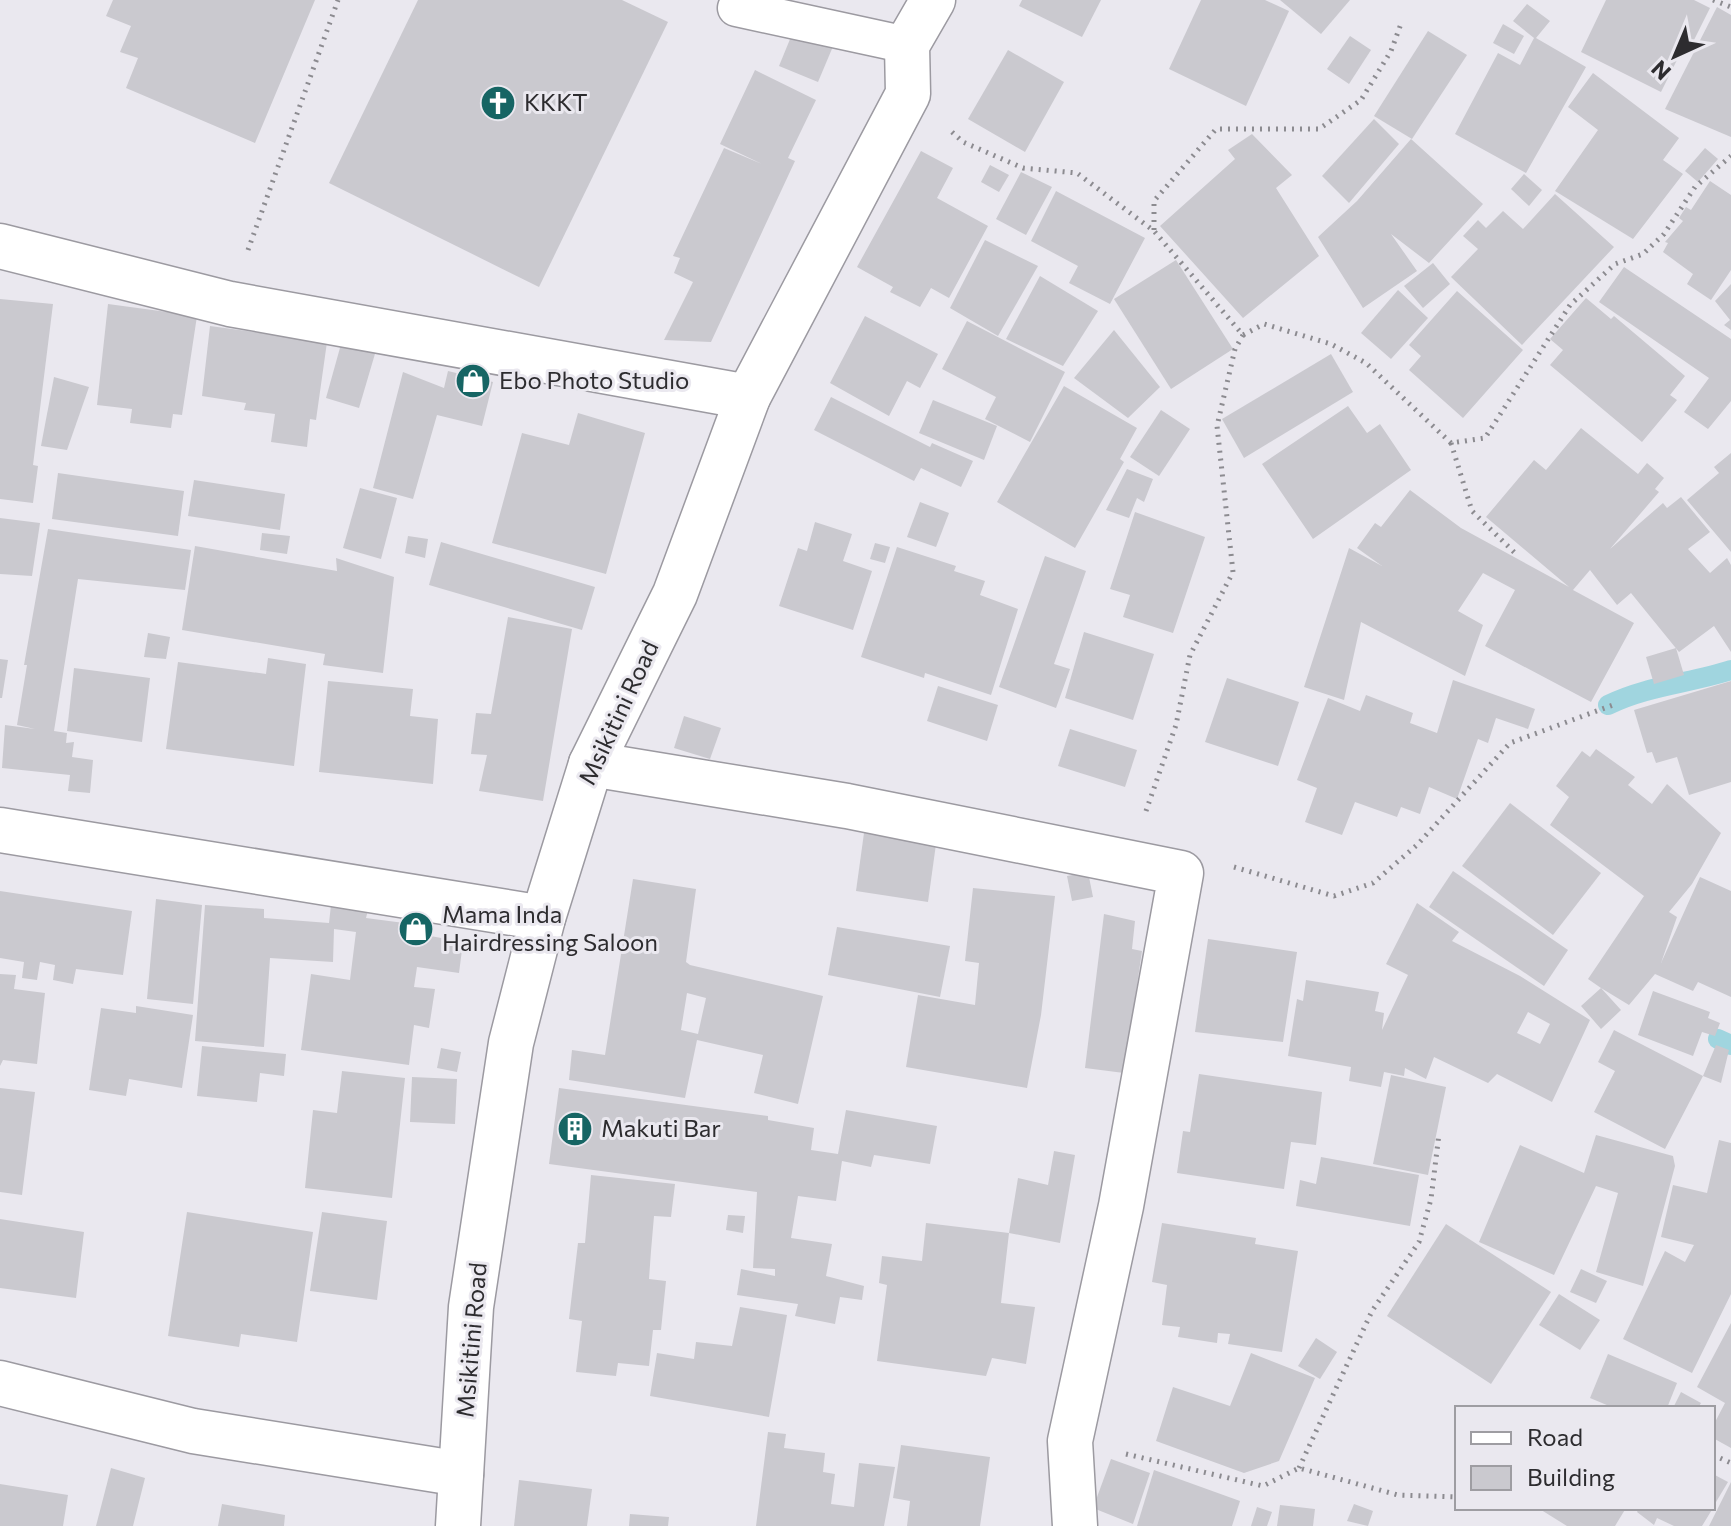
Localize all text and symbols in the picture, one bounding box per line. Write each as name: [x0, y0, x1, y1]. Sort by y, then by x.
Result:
north arrow: [1635, 16, 1715, 96]
text: N: [1645, 55, 1676, 86]
church icon: KKKT: [479, 84, 517, 122]
place label: KKKT: [524, 87, 588, 116]
shop icon: Ebo Photo Studio: [454, 362, 492, 400]
place label: Ebo Photo Studio: [499, 365, 689, 394]
street label: Msikitini Road: [572, 636, 664, 789]
place label: Mama Inda Hairdressing Saloon: [442, 899, 658, 956]
shop icon: Mama Inda Hairdressing Saloon: [397, 910, 435, 948]
building icon: Makuti Bar: [556, 1110, 594, 1148]
place label: Makuti Bar: [601, 1113, 721, 1142]
street label: Msikitini Road: [449, 1261, 492, 1419]
legend: [1455, 1406, 1715, 1510]
text: Road: [1527, 1422, 1583, 1451]
text: Building: [1527, 1462, 1615, 1491]

